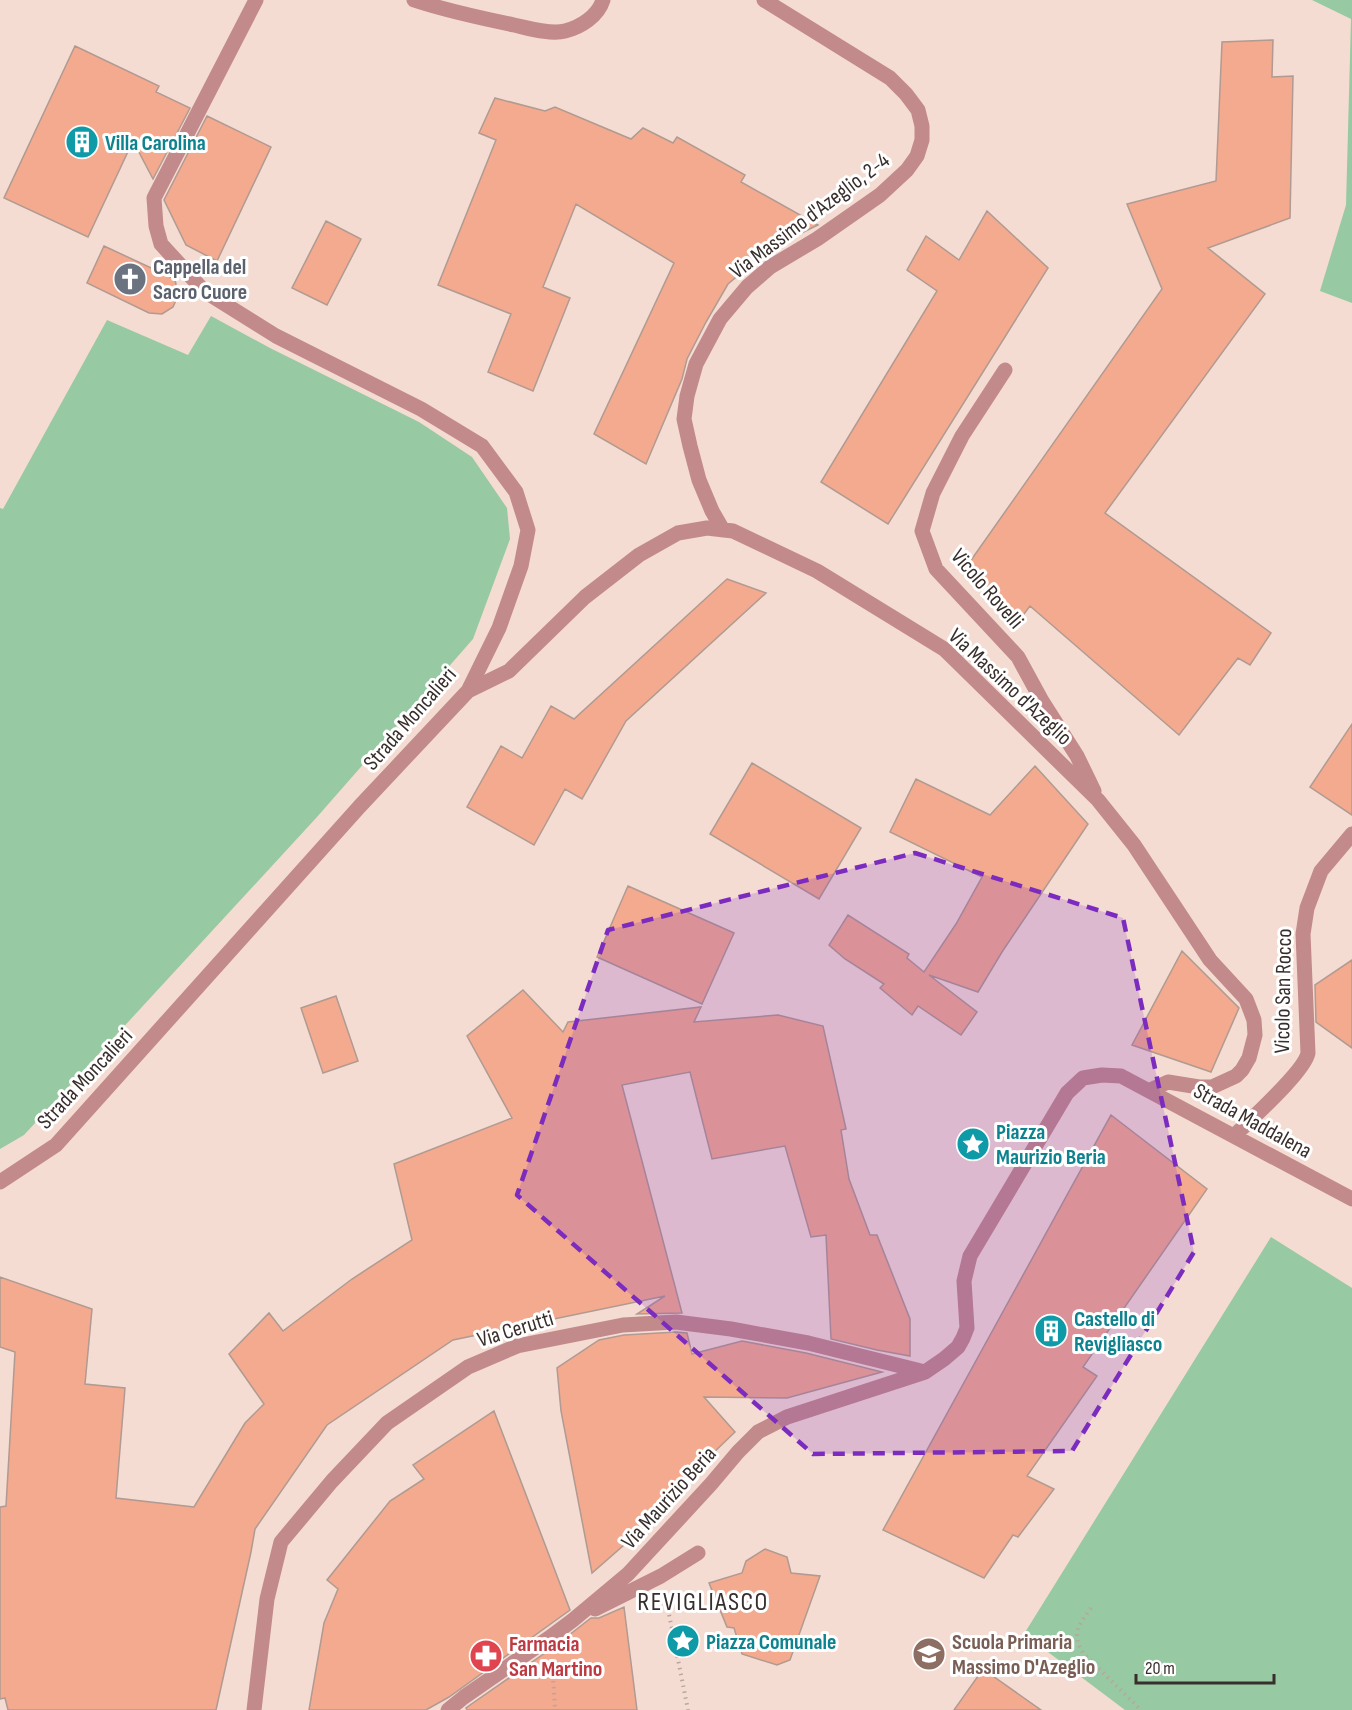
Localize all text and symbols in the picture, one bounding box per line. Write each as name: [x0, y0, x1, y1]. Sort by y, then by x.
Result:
building icon: Villa Carolina: [64, 124, 100, 160]
place label: Villa Carolina: [105, 130, 206, 157]
street label: Via Massimo d'Azeglio, 2-4: [725, 147, 895, 285]
place label: Cappella del Sacro Cuore: [153, 254, 247, 306]
church icon: Cappella del Sacro Cuore: [112, 261, 148, 297]
street label: Vicolo Rovelli: [945, 543, 1029, 635]
street label: Via Massimo d'Azeglio: [943, 623, 1077, 751]
street label: Strada Moncalieri: [358, 662, 462, 776]
street label: Vicolo San Rocco: [1269, 928, 1298, 1054]
street label: Strada Moncalieri: [32, 1023, 139, 1135]
street label: Strada Maddalena: [1188, 1078, 1316, 1165]
place label: Piazza Maurizio Beria: [996, 1119, 1106, 1171]
place icon: Piazza Maurizio Beria: [955, 1126, 991, 1162]
street label: Via Cerutti: [474, 1305, 557, 1354]
place label: Castello di Revigliasco: [1074, 1306, 1162, 1358]
building icon: Castello di Revigliasco: [1033, 1313, 1069, 1349]
street label: Via Maurizio Beria: [616, 1441, 722, 1555]
district label: REVIGLIASCO: [637, 1587, 769, 1618]
place icon: Piazza Comunale: [665, 1623, 701, 1659]
place label: Piazza Comunale: [706, 1629, 836, 1656]
place label: Scuola Primaria Massimo D'Azeglio: [952, 1629, 1095, 1681]
place label: Farmacia San Martino: [509, 1631, 602, 1683]
school or university icon: Scuola Primaria Massimo D'Azeglio: [911, 1636, 947, 1672]
pharmacy icon: Farmacia San Martino: [468, 1638, 504, 1674]
scale bar: [1136, 1647, 1274, 1685]
text: 20 m: [1145, 1658, 1175, 1679]

